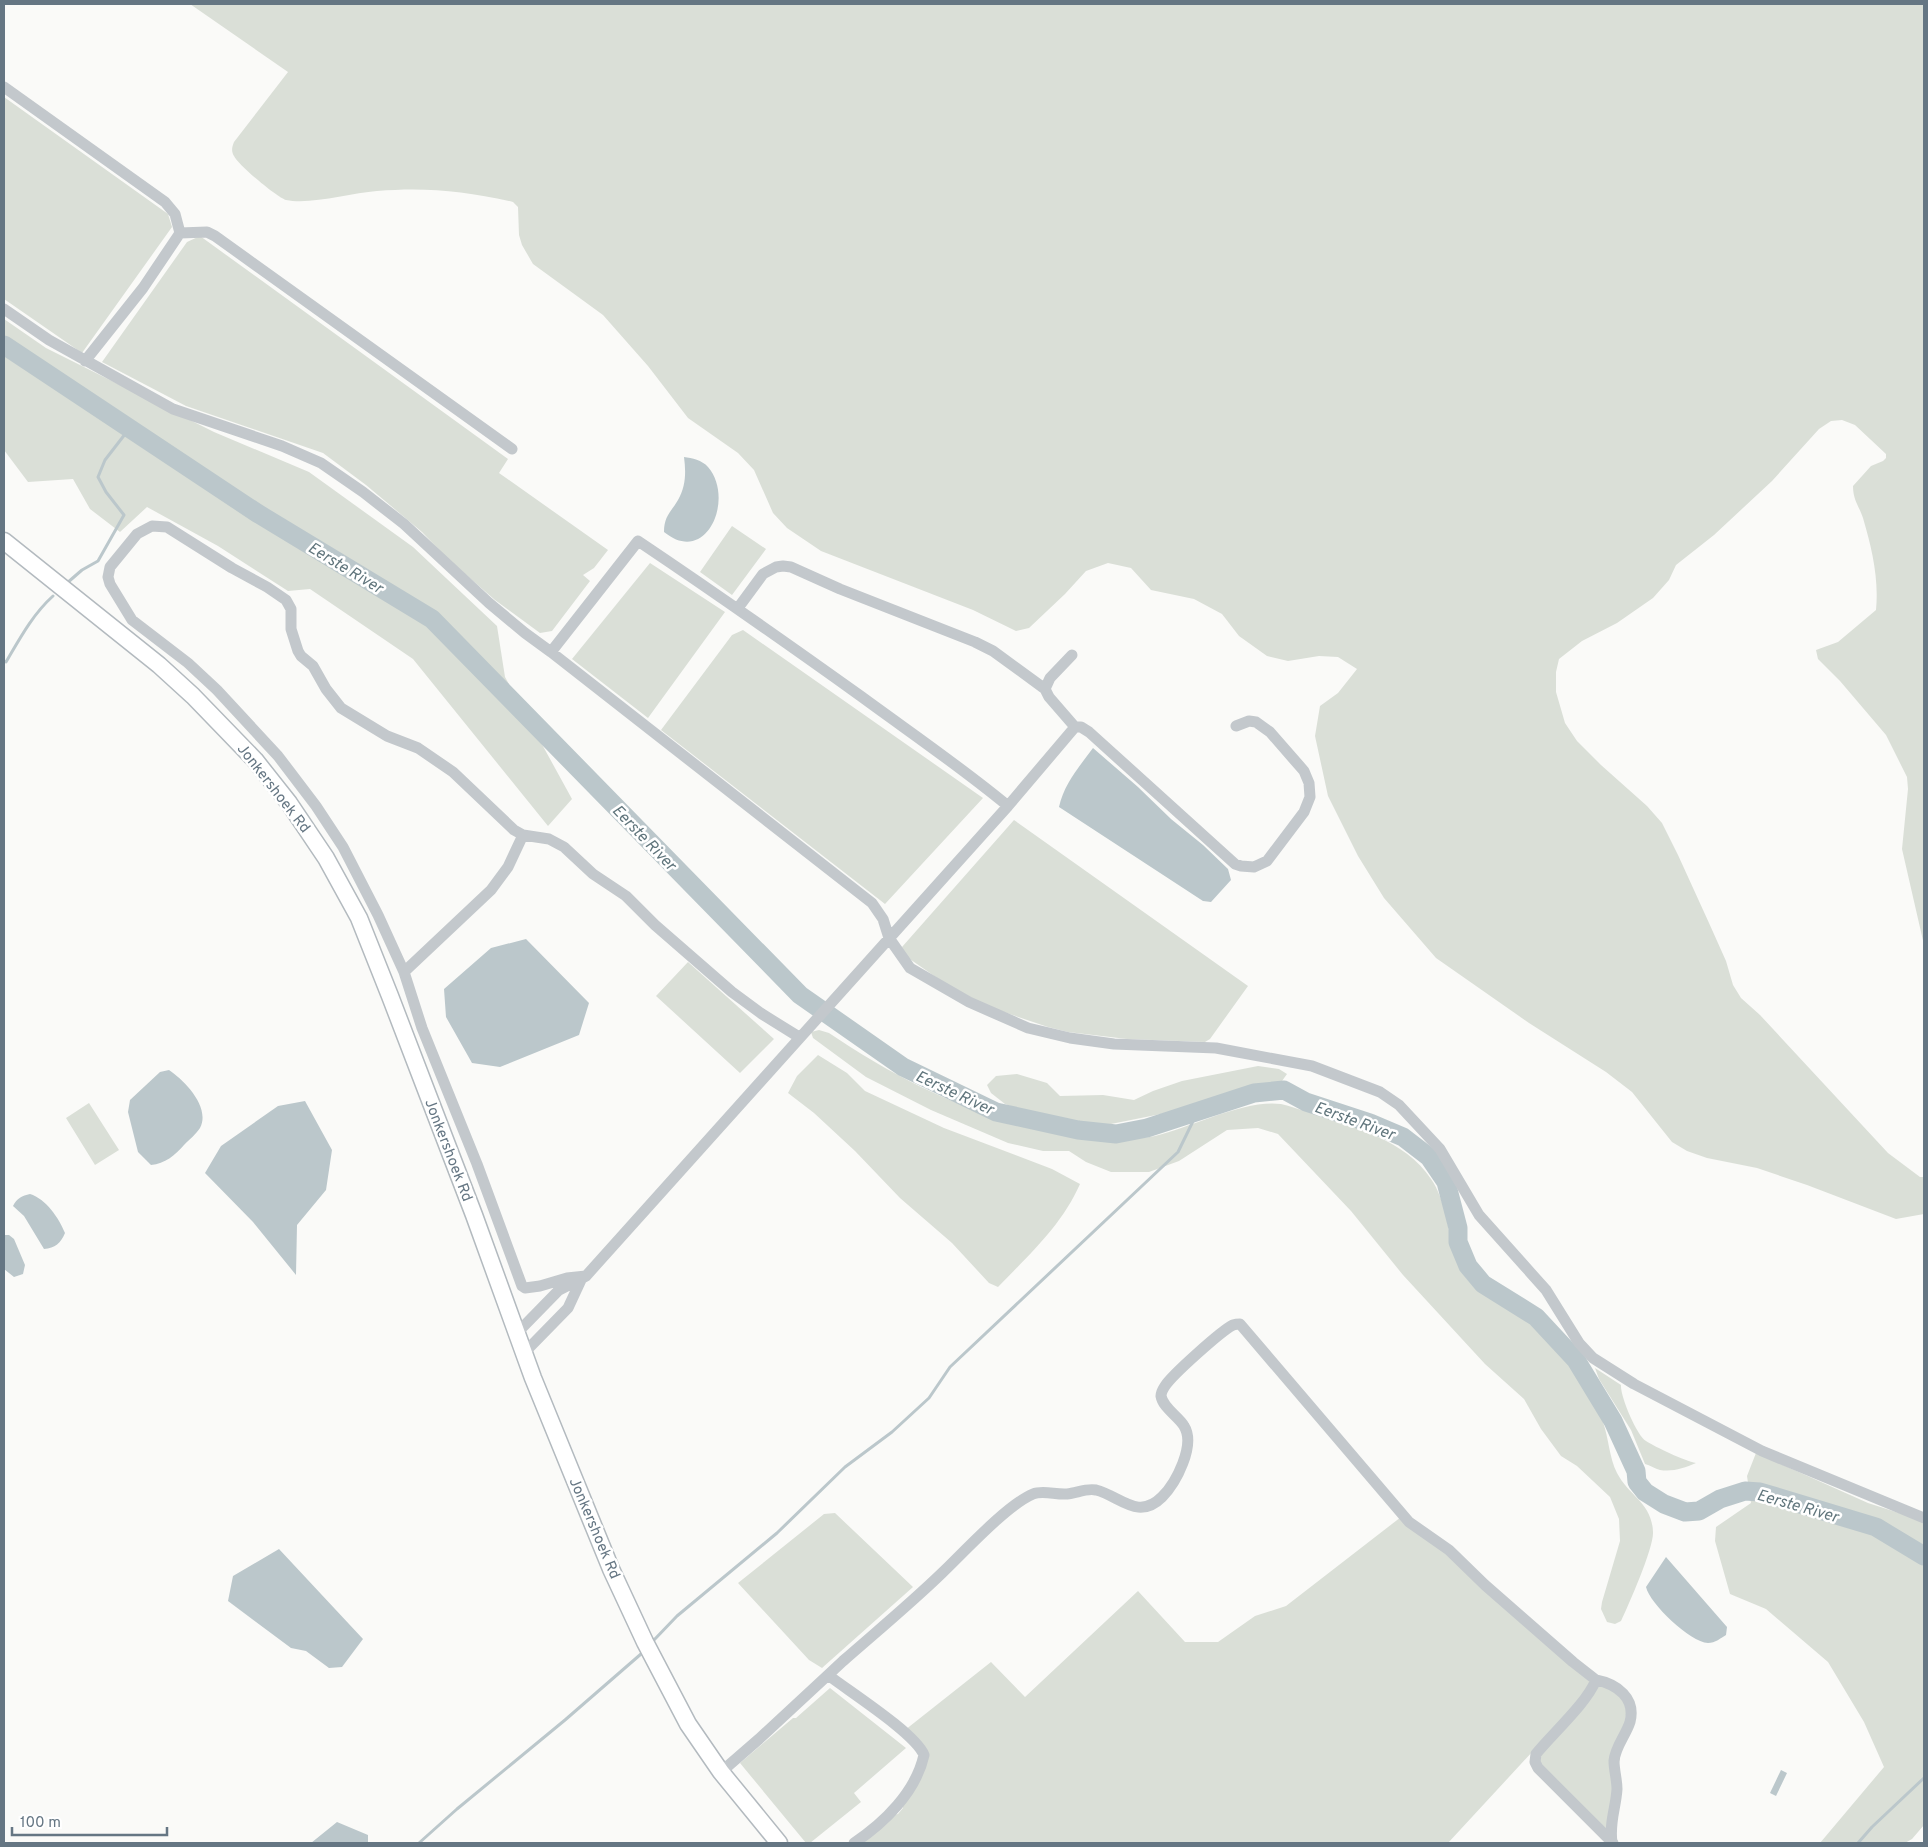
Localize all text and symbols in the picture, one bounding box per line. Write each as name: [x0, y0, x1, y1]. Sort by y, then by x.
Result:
water label: Eerste River: [304, 539, 388, 600]
street label: Jonkershoek Rd: [232, 740, 314, 837]
water label: Eerste River: [607, 801, 681, 877]
water label: Eerste River: [912, 1067, 998, 1121]
street label: Jonkershoek Rd: [419, 1097, 476, 1204]
water label: Eerste River: [1311, 1098, 1399, 1146]
street label: Jonkershoek Rd: [564, 1475, 624, 1582]
water label: Eerste River: [1754, 1486, 1842, 1529]
scale bar: [12, 1804, 168, 1836]
text: 100 m: [20, 1814, 61, 1833]

